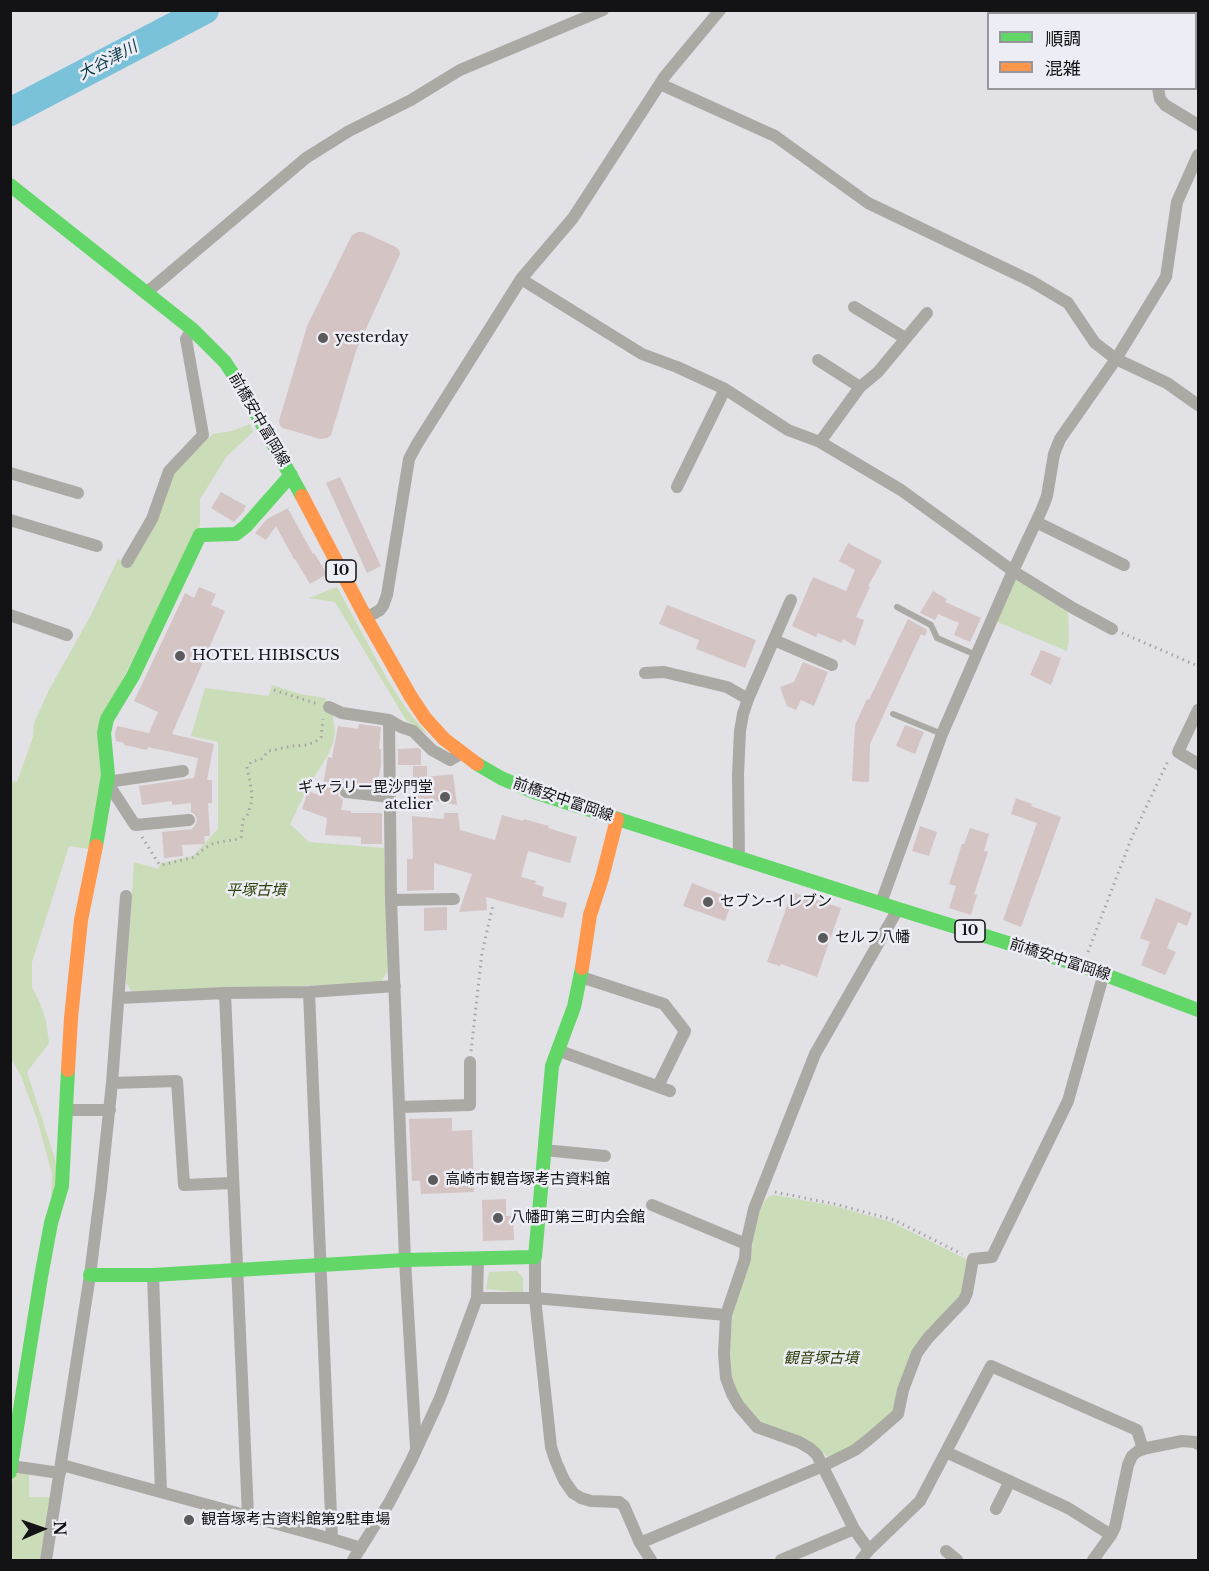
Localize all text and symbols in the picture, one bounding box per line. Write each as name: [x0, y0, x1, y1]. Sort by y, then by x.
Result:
legend: [987, 12, 1197, 90]
text: 順調: [1045, 28, 1081, 50]
water label: 大谷津川: [75, 38, 141, 84]
text: 混雑: [1045, 58, 1081, 80]
place label: yesterday: [335, 329, 409, 347]
marker: yesterday: [316, 331, 330, 345]
street label: 前橋安中富岡線: [225, 370, 293, 470]
road number: 10: [326, 560, 356, 582]
place label: HOTEL HIBISCUS: [192, 647, 340, 665]
marker: HOTEL HIBISCUS: [173, 649, 187, 663]
street label: 前橋安中富岡線: [510, 774, 616, 826]
place label: ギャラリー毘沙門堂 atelier: [298, 779, 433, 814]
marker: ギャラリー毘沙門堂 atelier: [438, 790, 452, 804]
park label: 平塚古墳: [226, 882, 286, 900]
place label: セブン-イレブン: [720, 893, 832, 911]
marker: セブン-イレブン: [701, 895, 715, 909]
road number: 10: [955, 920, 985, 942]
place label: セルフ八幡: [835, 929, 910, 947]
marker: セルフ八幡: [816, 931, 830, 945]
street label: 前橋安中富岡線: [1007, 935, 1113, 985]
place label: 高崎市観音塚考古資料館: [445, 1171, 610, 1189]
marker: 高崎市観音塚考古資料館: [426, 1173, 440, 1187]
place label: 八幡町第三町内会館: [510, 1209, 645, 1227]
marker: 八幡町第三町内会館: [491, 1211, 505, 1225]
park label: 観音塚古墳: [784, 1350, 858, 1368]
north arrow: [12, 1499, 72, 1559]
place label: 観音塚考古資料館第2駐車場: [201, 1511, 390, 1529]
marker: 観音塚考古資料館第2駐車場: [182, 1513, 196, 1527]
text: N: [50, 1520, 70, 1536]

